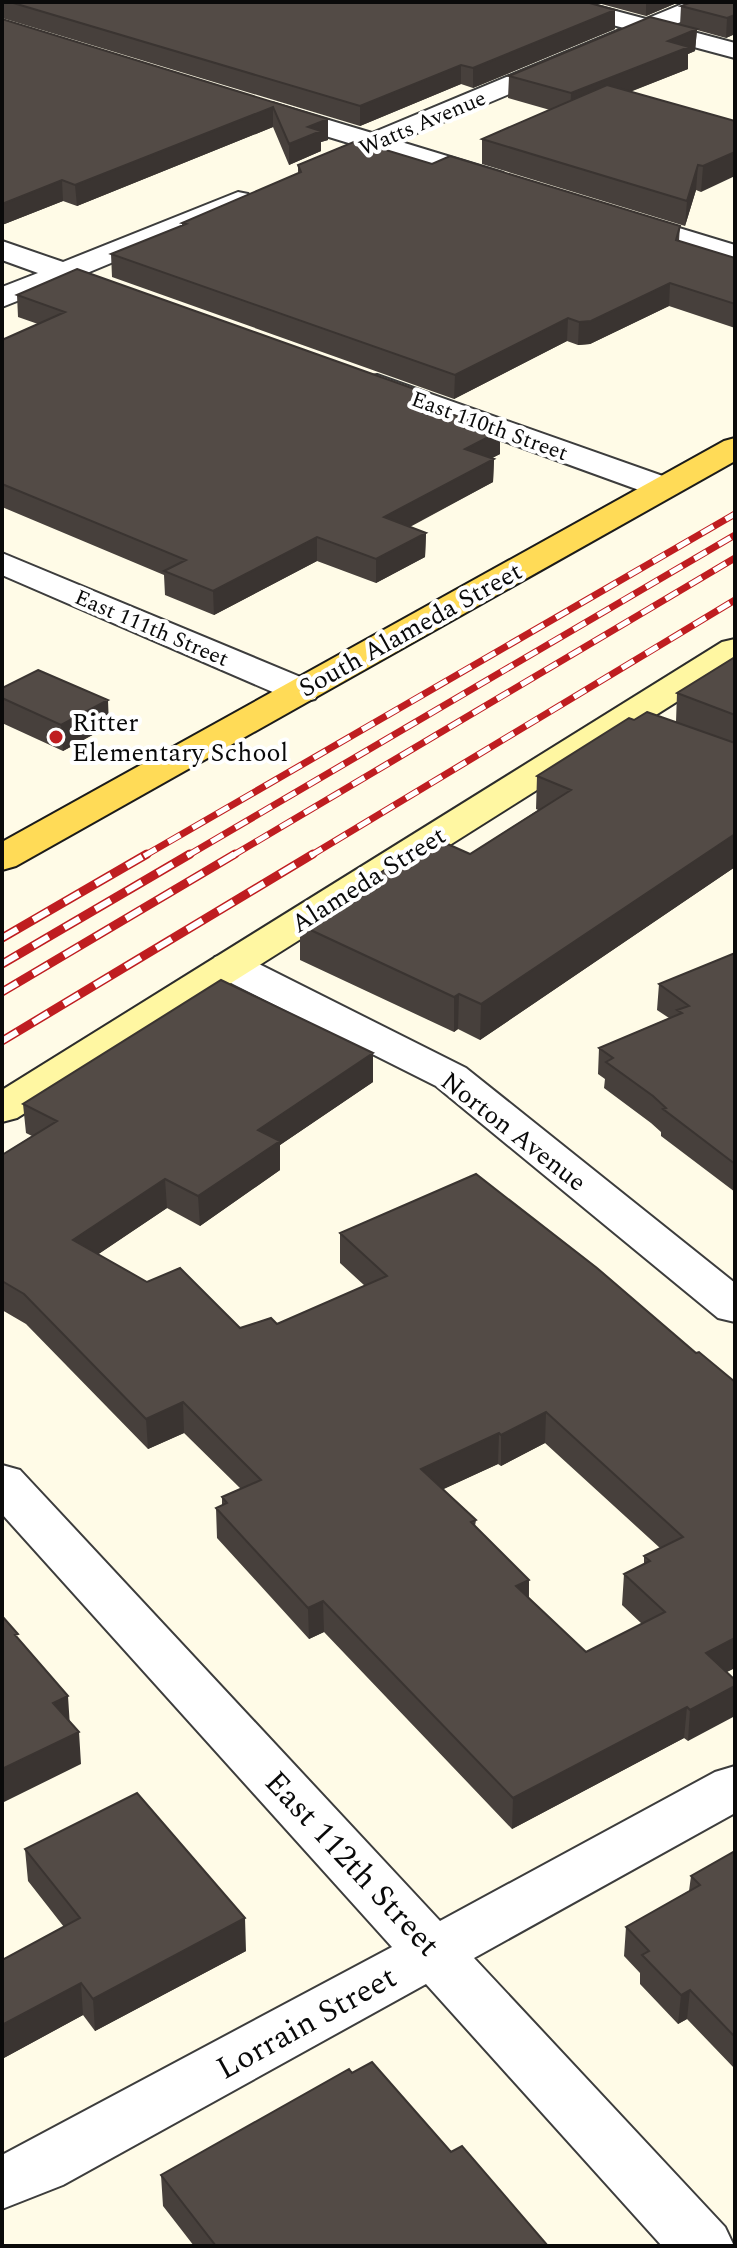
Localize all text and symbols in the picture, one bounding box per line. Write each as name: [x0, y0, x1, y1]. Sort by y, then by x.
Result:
street label: Watts Avenue: [354, 82, 491, 165]
street label: East 110th Street: [407, 383, 573, 470]
street label: South Alameda Street: [291, 552, 530, 708]
street label: East 111th Street: [69, 581, 234, 676]
place label: Ritter Elementary School: [72, 703, 288, 773]
marker: Ritter Elementary School: [47, 728, 65, 746]
street label: Alameda Street: [283, 816, 454, 944]
street label: Norton Avenue: [432, 1062, 595, 1202]
street label: East 112th Street: [252, 1760, 451, 1968]
street label: Lorrain Street: [208, 1954, 406, 2093]

